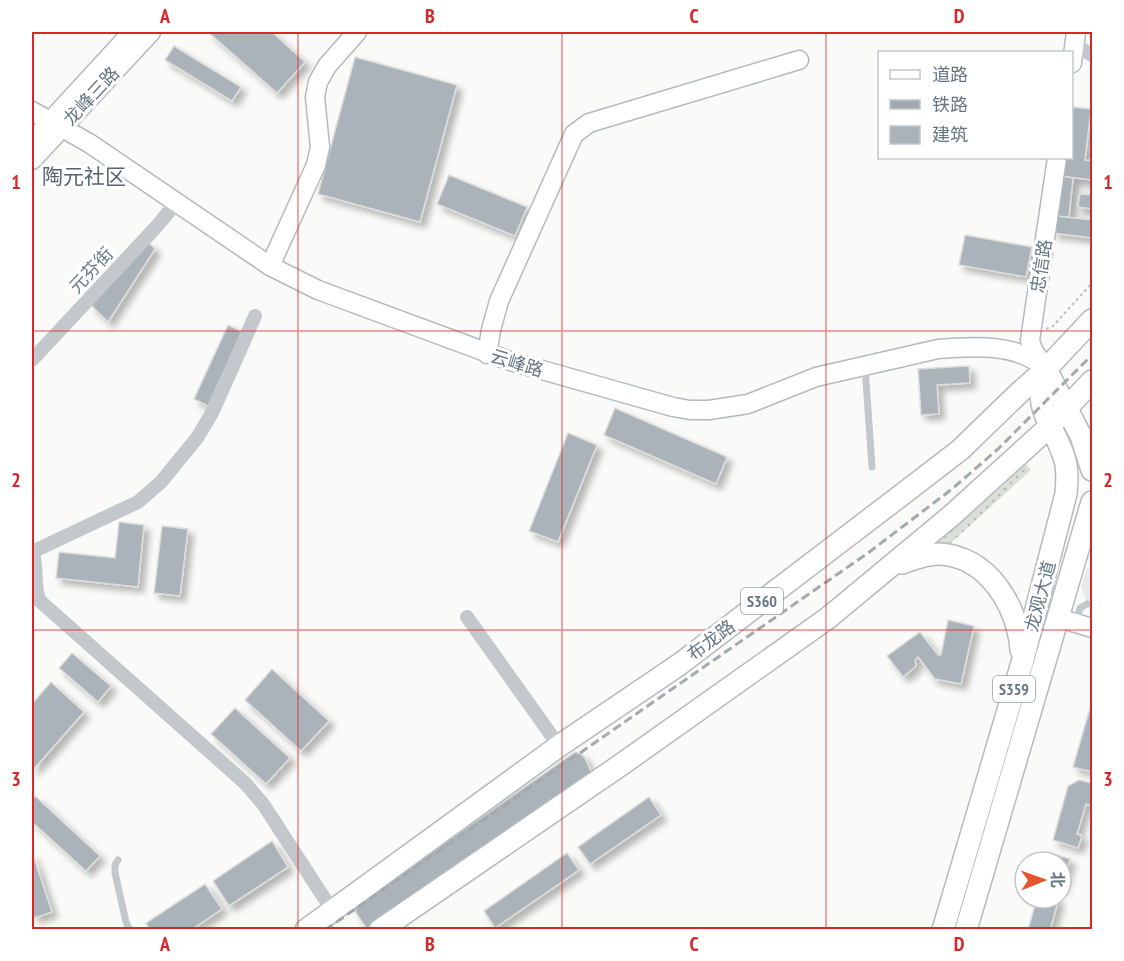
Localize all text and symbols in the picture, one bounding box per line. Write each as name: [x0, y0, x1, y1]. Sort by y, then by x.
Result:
text: A: [159, 3, 171, 29]
text: B: [425, 3, 435, 29]
text: C: [689, 3, 699, 29]
text: D: [954, 3, 965, 29]
legend: [878, 51, 1073, 159]
street label: 龙峰三路: [58, 62, 124, 130]
text: 道路: [932, 63, 968, 86]
text: 铁路: [932, 93, 968, 116]
text: 建筑: [932, 123, 968, 146]
district label: 陶元社区: [42, 163, 126, 190]
text: 1: [11, 169, 21, 195]
text: 1: [1103, 169, 1113, 195]
street label: 忠信路: [1025, 238, 1057, 294]
street label: 元芬街: [64, 242, 118, 298]
street label: 云峰路: [488, 344, 546, 382]
text: 2: [11, 467, 21, 493]
text: 2: [1103, 467, 1113, 493]
street label: 龙观大道: [1020, 558, 1060, 634]
road number: S360: [741, 588, 783, 614]
street label: 布龙路: [683, 615, 739, 665]
road number: S359: [993, 676, 1035, 702]
text: 3: [11, 766, 21, 792]
text: 3: [1103, 766, 1113, 792]
north arrow: [1013, 850, 1073, 910]
text: 北: [1048, 872, 1068, 888]
text: A: [159, 931, 171, 957]
text: B: [425, 931, 435, 957]
text: C: [689, 931, 699, 957]
text: D: [954, 931, 965, 957]

